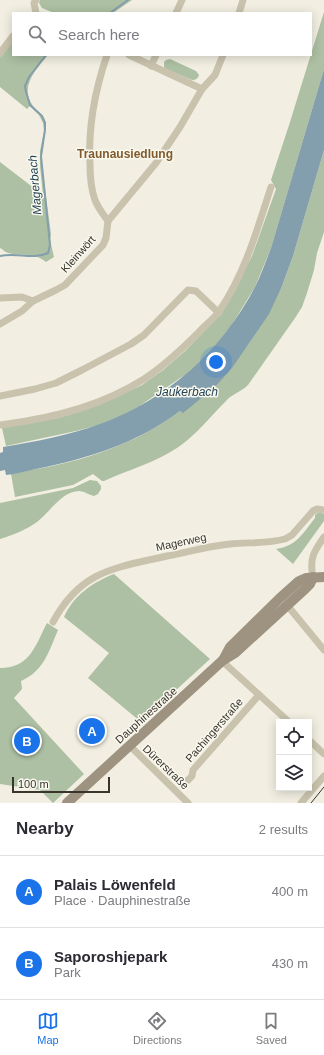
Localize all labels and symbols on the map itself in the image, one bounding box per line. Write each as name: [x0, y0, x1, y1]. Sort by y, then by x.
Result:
district label: Traunausiedlung: [77, 147, 173, 161]
water label: Magerbach: [25, 154, 45, 216]
street label: Kleinwört: [58, 233, 98, 275]
your location: [206, 352, 226, 372]
water label: Jaukerbach: [155, 385, 218, 399]
street label: Magerweg: [155, 531, 207, 553]
street label: Dauphinestraße: [113, 684, 179, 746]
street label: Pachingerstraße: [183, 696, 245, 764]
pin: A: [79, 716, 105, 746]
pin: B: [14, 726, 40, 756]
street label: Dürerstraße: [141, 742, 191, 792]
scale bar: [12, 775, 110, 794]

